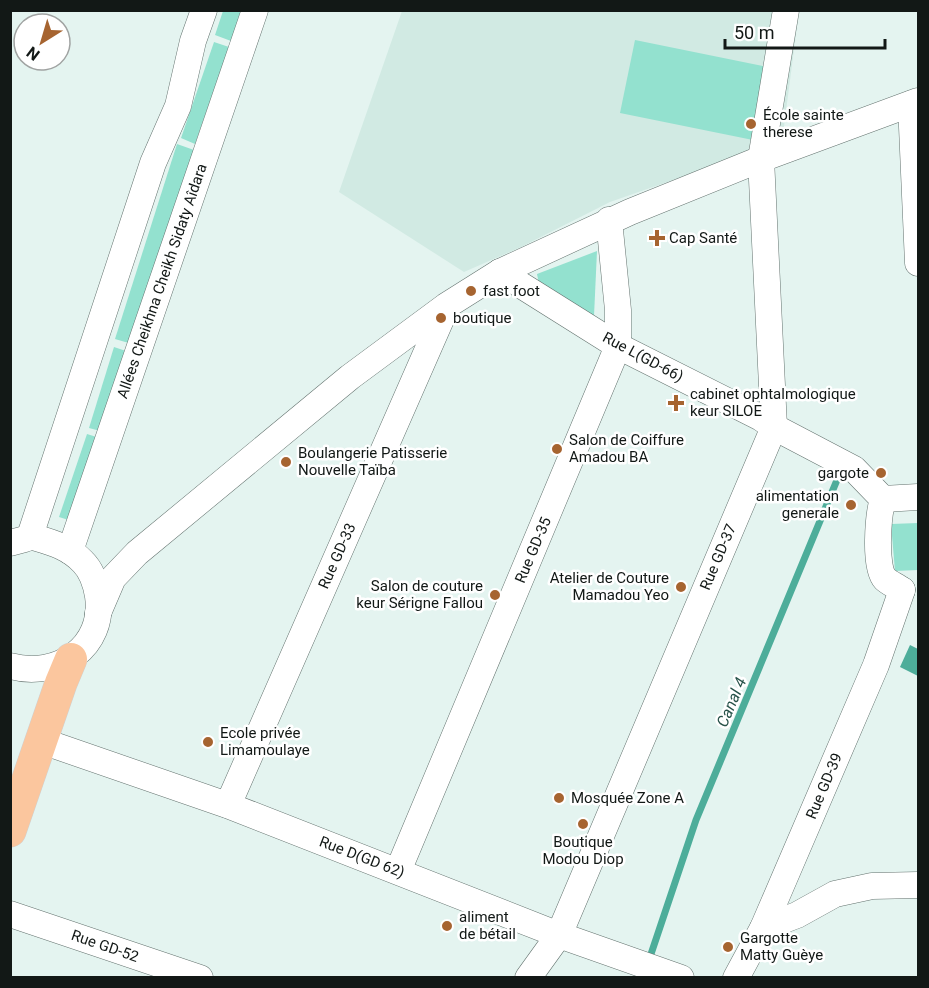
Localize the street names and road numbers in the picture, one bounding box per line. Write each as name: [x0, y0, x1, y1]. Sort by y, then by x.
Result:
street label: Allées Cheikhna Cheikh Sidaty Aîdara: [113, 161, 211, 401]
street label: Rue L(GD-66): [600, 328, 686, 386]
street label: Rue GD-35: [511, 514, 555, 586]
street label: Rue GD-33: [314, 520, 360, 592]
street label: Rue GD-37: [696, 521, 740, 593]
street label: Rue GD-39: [802, 750, 846, 822]
street label: Rue D(GD 62): [317, 832, 407, 882]
street label: Rue GD-52: [69, 926, 141, 966]

